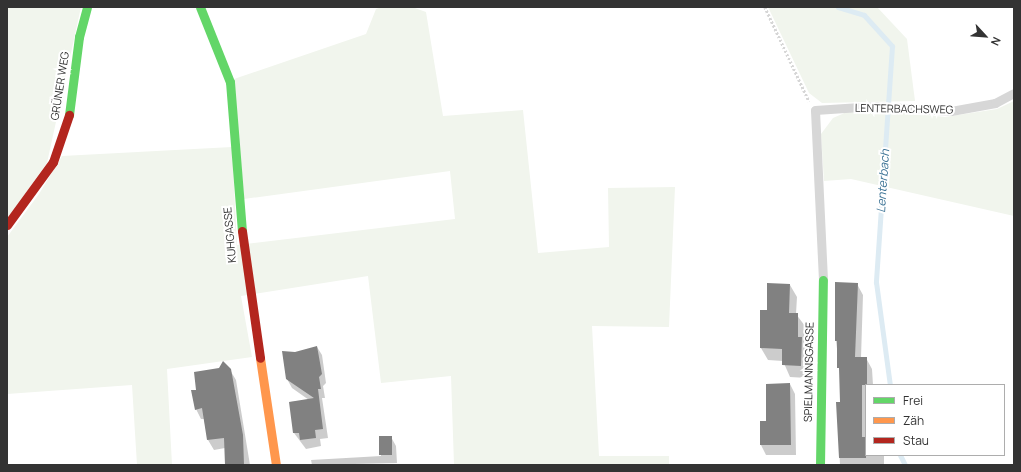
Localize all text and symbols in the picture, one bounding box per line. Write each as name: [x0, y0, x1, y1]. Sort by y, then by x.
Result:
north arrow: [965, 16, 1005, 56]
text: N: [988, 35, 1005, 48]
street label: GRÜNER WEG: [48, 51, 72, 121]
street label: LENTERBACHSWEG: [855, 102, 953, 116]
water label: Lenterbach: [874, 149, 892, 213]
street label: KUHGASSE: [221, 207, 239, 263]
street label: SPIELMANNSGASSE: [802, 322, 816, 422]
legend: [865, 384, 1005, 456]
text: Frei: [903, 392, 923, 409]
text: Zäh: [903, 412, 924, 429]
text: Stau: [903, 432, 929, 449]

